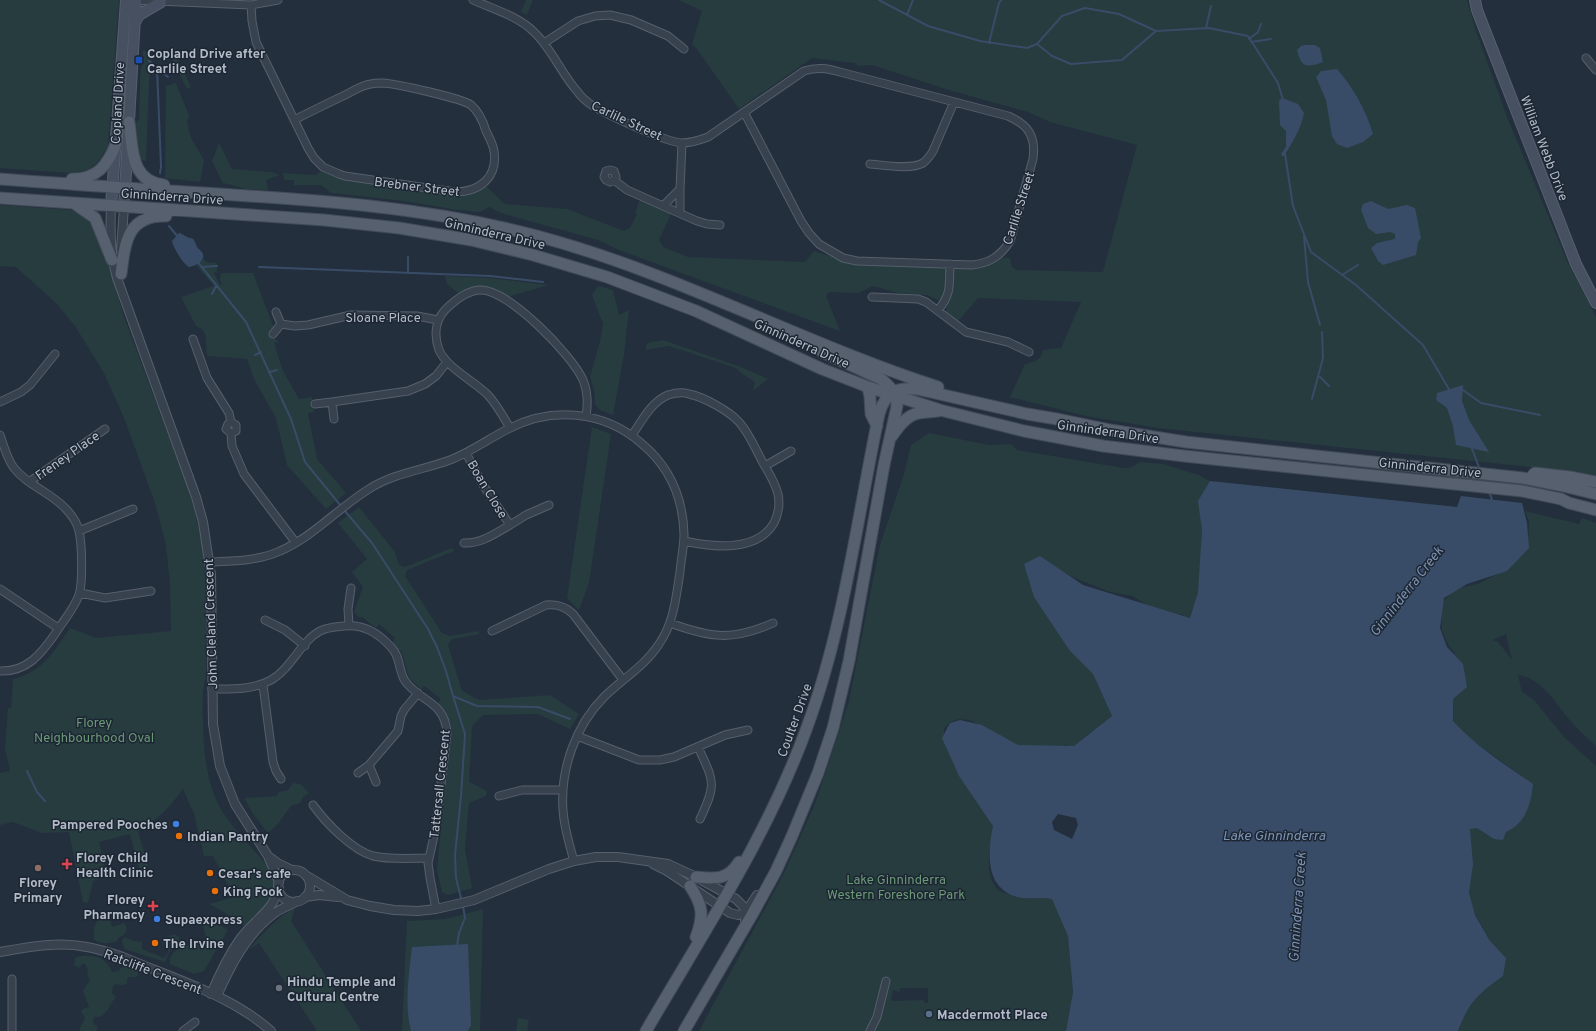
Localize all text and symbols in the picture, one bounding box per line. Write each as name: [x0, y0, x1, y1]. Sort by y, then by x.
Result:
place label: Copland Drive after Carlile Street: [147, 47, 266, 78]
marker: Copland Drive after Carlile Street: [134, 55, 144, 65]
street label: Copland Drive: [109, 62, 129, 145]
street label: William Webb Drive: [1516, 94, 1571, 204]
street label: Carlile Street: [588, 98, 664, 145]
street label: Carlile Street: [1000, 170, 1039, 247]
street label: Brebner Street: [373, 175, 461, 201]
street label: Ginninderra Drive: [120, 186, 224, 210]
street label: Ginninderra Drive: [443, 216, 546, 254]
street label: Sloane Place: [345, 311, 421, 327]
street label: Ginninderra Drive: [751, 317, 851, 373]
street label: Ginninderra Drive: [1056, 418, 1160, 448]
street label: Freney Place: [33, 429, 103, 485]
street label: Ginninderra Drive: [1378, 456, 1482, 482]
street label: Boan Close: [463, 458, 510, 522]
water label: Ginninderra Creek: [1367, 543, 1448, 640]
street label: John Cleland Crescent: [202, 558, 222, 690]
street label: Coulter Drive: [775, 682, 817, 760]
park label: Florey Neighbourhood Oval: [34, 716, 154, 747]
street label: Tattersall Crescent: [427, 729, 455, 839]
place label: Pampered Pooches: [52, 818, 168, 834]
marker: Pampered Pooches: [171, 819, 181, 829]
water label: Lake Ginninderra: [1222, 828, 1326, 845]
place label: Indian Pantry: [187, 830, 269, 846]
marker: Indian Pantry: [174, 831, 184, 841]
place label: Florey Child Health Clinic: [76, 851, 154, 882]
water label: Ginninderra Creek: [1286, 851, 1311, 962]
marker: Florey Child Health Clinic: [61, 858, 73, 870]
marker: Florey Primary: [33, 863, 43, 873]
place label: Cesar's cafe: [218, 867, 291, 883]
marker: Cesar's cafe: [205, 868, 215, 878]
park label: Lake Ginninderra Western Foreshore Park: [827, 873, 965, 904]
place label: Florey Primary: [14, 876, 63, 907]
place label: King Fook: [223, 885, 283, 901]
marker: King Fook: [210, 886, 220, 896]
place label: Florey Pharmacy: [83, 893, 146, 924]
marker: Florey Pharmacy: [148, 901, 158, 911]
place label: Supaexpress: [165, 913, 242, 929]
marker: Supaexpress: [152, 914, 162, 924]
place label: The Irvine: [163, 937, 224, 953]
marker: The Irvine: [150, 938, 160, 948]
street label: Ratcliffe Crescent: [101, 947, 204, 999]
place label: Hindu Temple and Cultural Centre: [287, 975, 396, 1006]
marker: Hindu Temple and Cultural Centre: [274, 983, 284, 993]
place label: Macdermott Place: [937, 1008, 1048, 1024]
marker: Macdermott Place: [924, 1009, 934, 1019]

